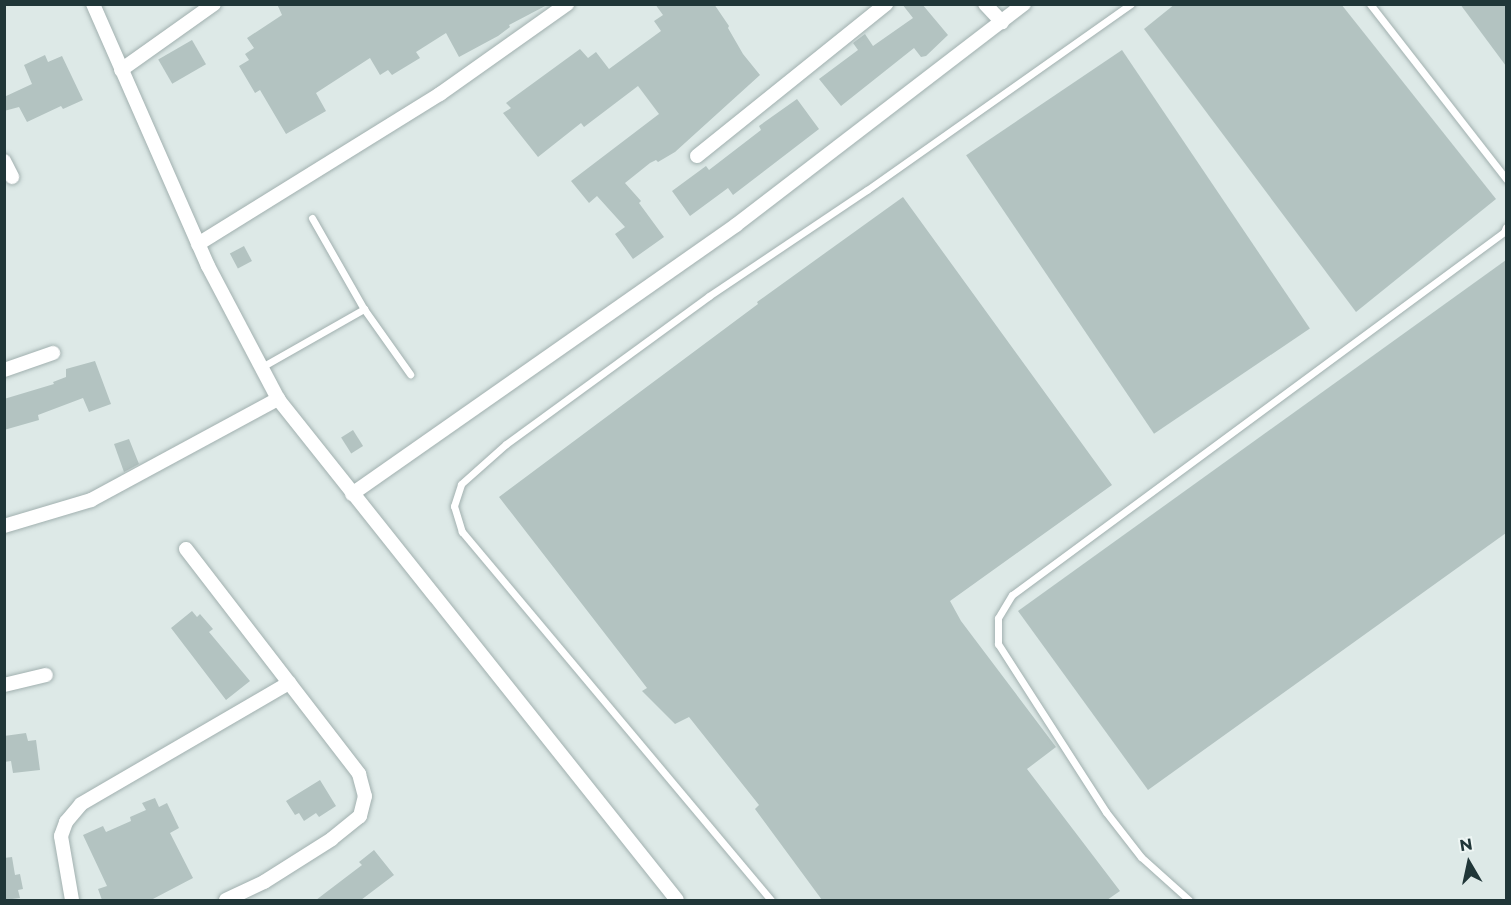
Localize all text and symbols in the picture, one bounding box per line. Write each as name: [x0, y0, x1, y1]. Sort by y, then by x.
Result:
north arrow: [1439, 833, 1499, 893]
text: N: [1458, 834, 1474, 855]

